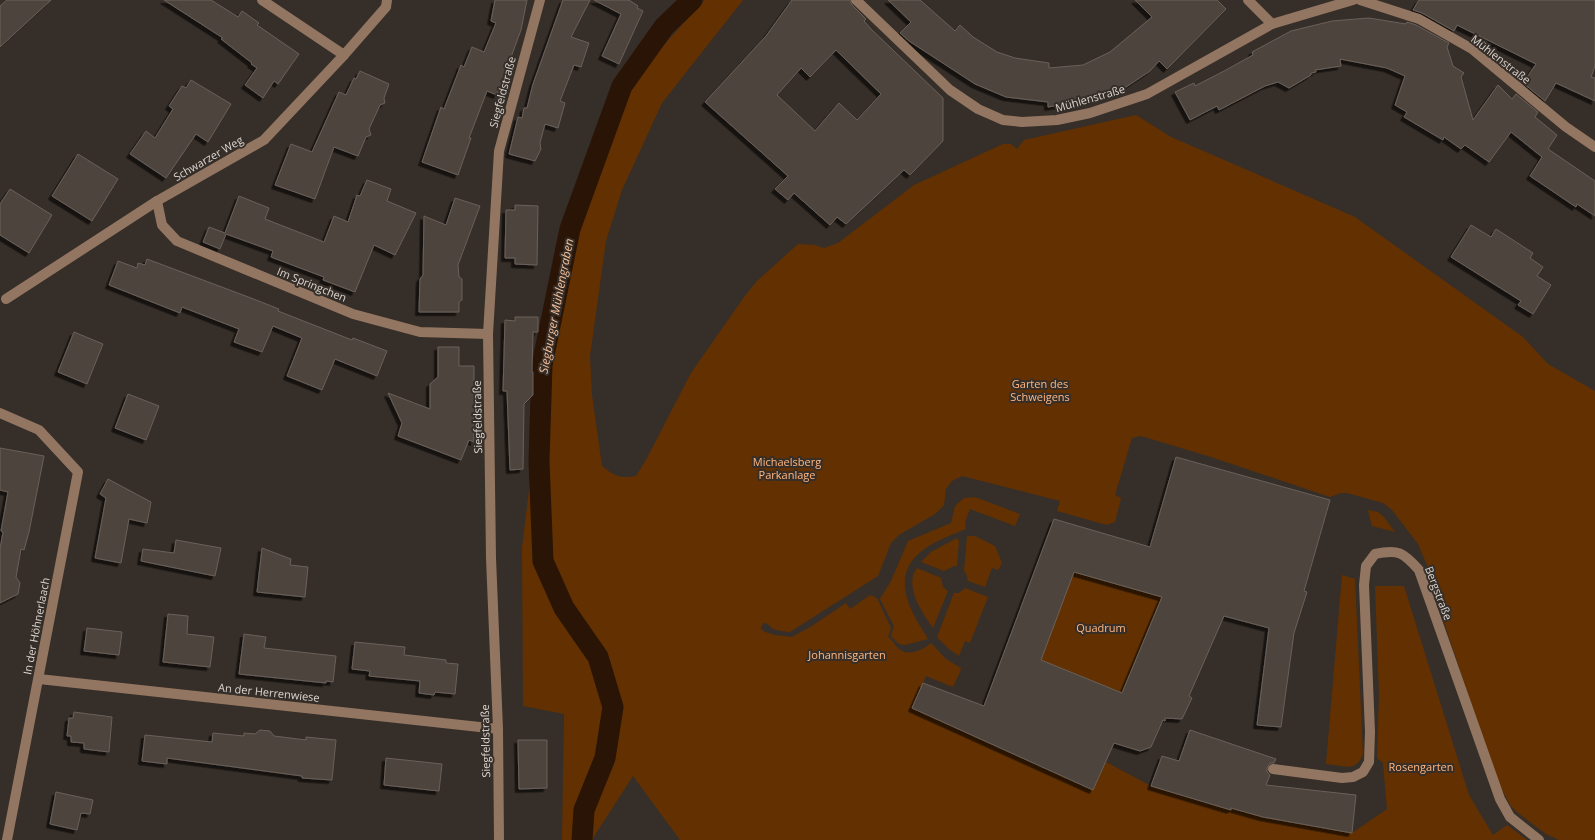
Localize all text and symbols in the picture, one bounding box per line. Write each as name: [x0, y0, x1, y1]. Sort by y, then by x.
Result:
street label: Mühlenstraße: [1468, 31, 1534, 87]
street label: Siegfeldstraße: [485, 55, 519, 129]
street label: Mühlenstraße: [1053, 81, 1127, 115]
street label: Schwarzer Weg: [170, 132, 246, 184]
water label: Siegburger Mühlengraben: [535, 237, 577, 375]
street label: Im Springchen: [275, 263, 349, 305]
park label: Garten des Schweigens: [1010, 376, 1070, 404]
street label: Siegfeldstraße: [469, 380, 485, 454]
park label: Michaelsberg Parkanlage: [753, 454, 821, 482]
street label: Bergstraße: [1422, 564, 1456, 622]
street label: In der Höhnerlaach: [19, 576, 53, 676]
park label: Quadrum: [1076, 620, 1126, 635]
park label: Johannisgarten: [807, 647, 886, 662]
street label: An der Herrenwiese: [218, 679, 320, 705]
street label: Siegfeldstraße: [477, 704, 493, 778]
park label: Rosengarten: [1389, 759, 1454, 774]

